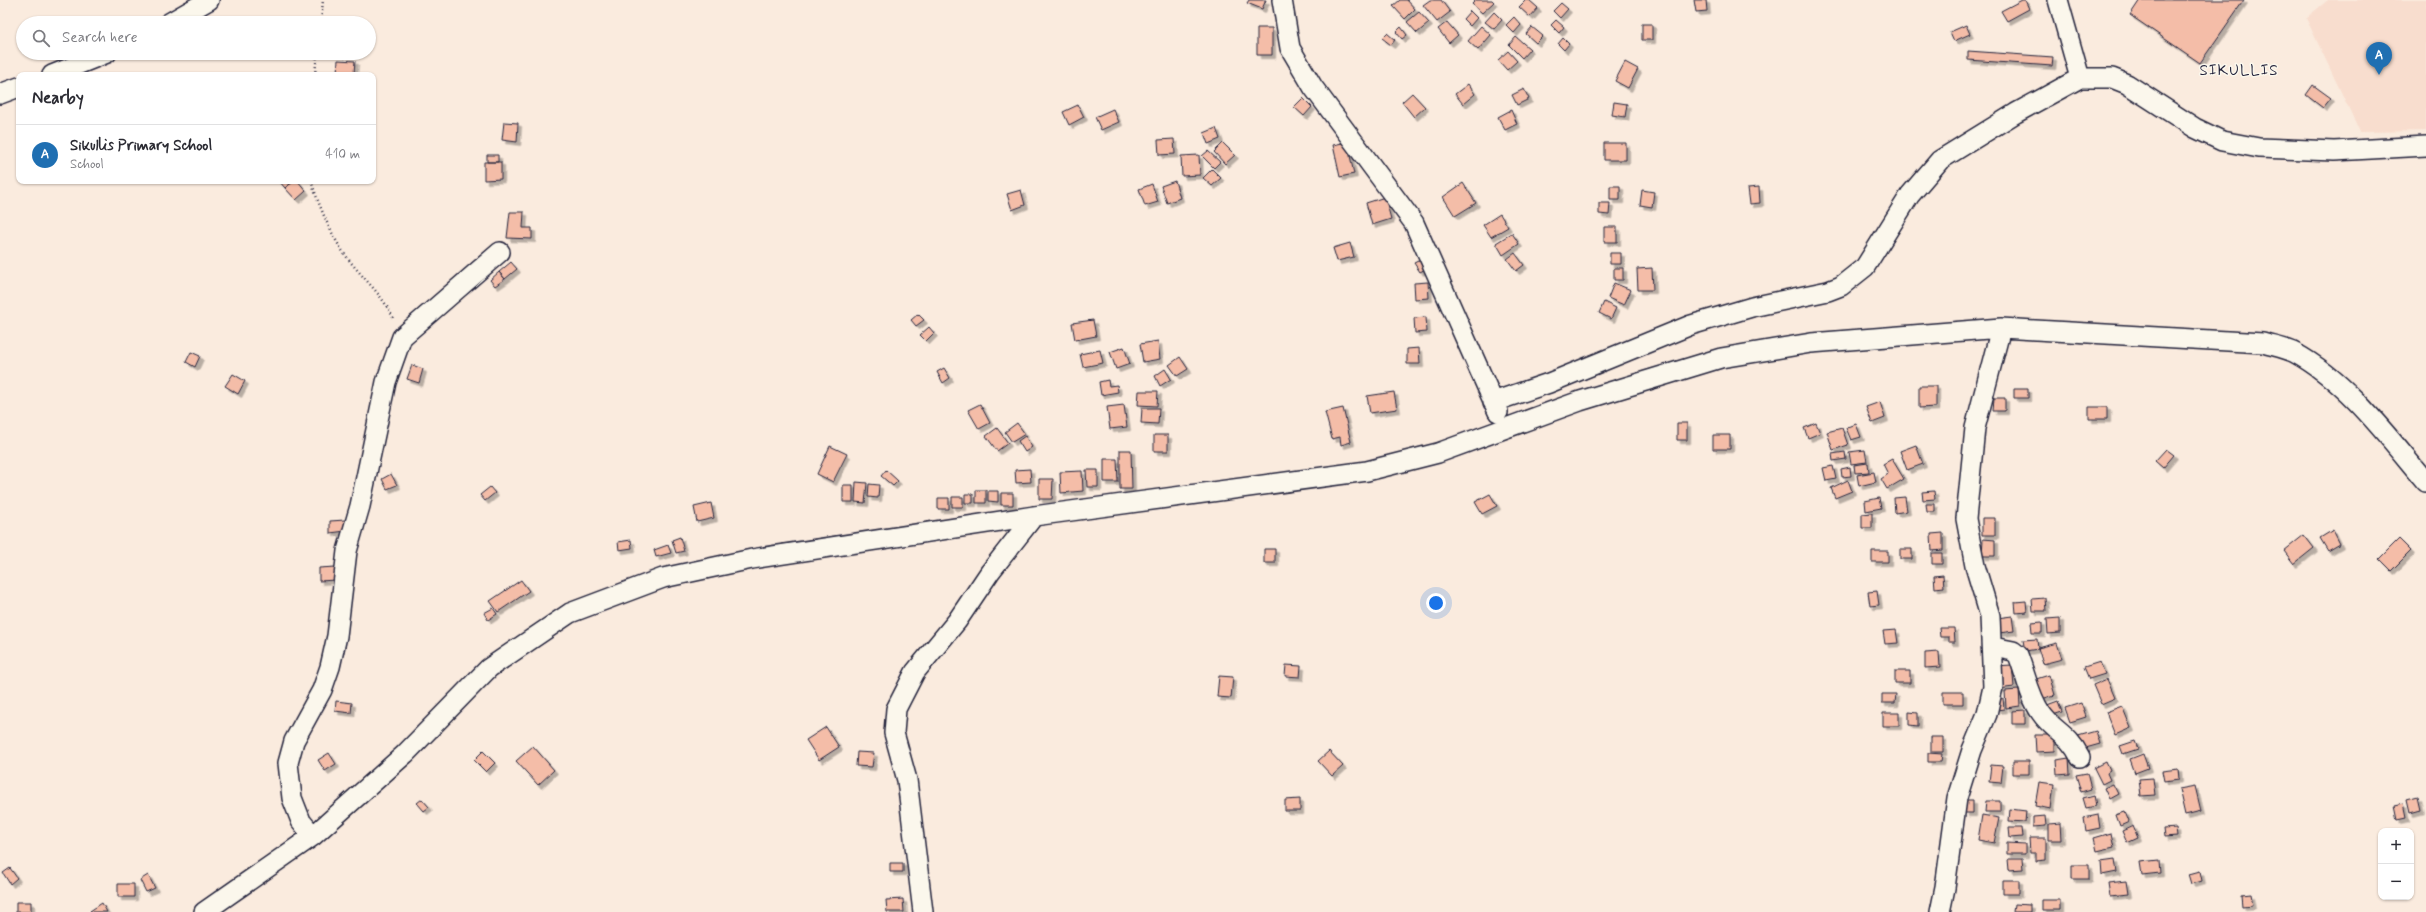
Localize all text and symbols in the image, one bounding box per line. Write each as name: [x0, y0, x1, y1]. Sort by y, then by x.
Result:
search box: [16, 16, 376, 60]
icon: search: [30, 27, 52, 49]
text: Search here: [62, 28, 138, 48]
pin: A: [2366, 42, 2392, 75]
district label: SIKULLIS: [2199, 61, 2279, 81]
text: Nearby: [32, 87, 84, 109]
text: Sikullis Primary School: [70, 136, 212, 156]
text: A: [41, 146, 49, 163]
text: 410 m: [325, 146, 360, 163]
text: School: [70, 156, 104, 173]
your location: [1426, 593, 1446, 613]
map controls: [2378, 828, 2414, 900]
button: +: [2378, 828, 2414, 864]
button: −: [2378, 864, 2414, 900]

